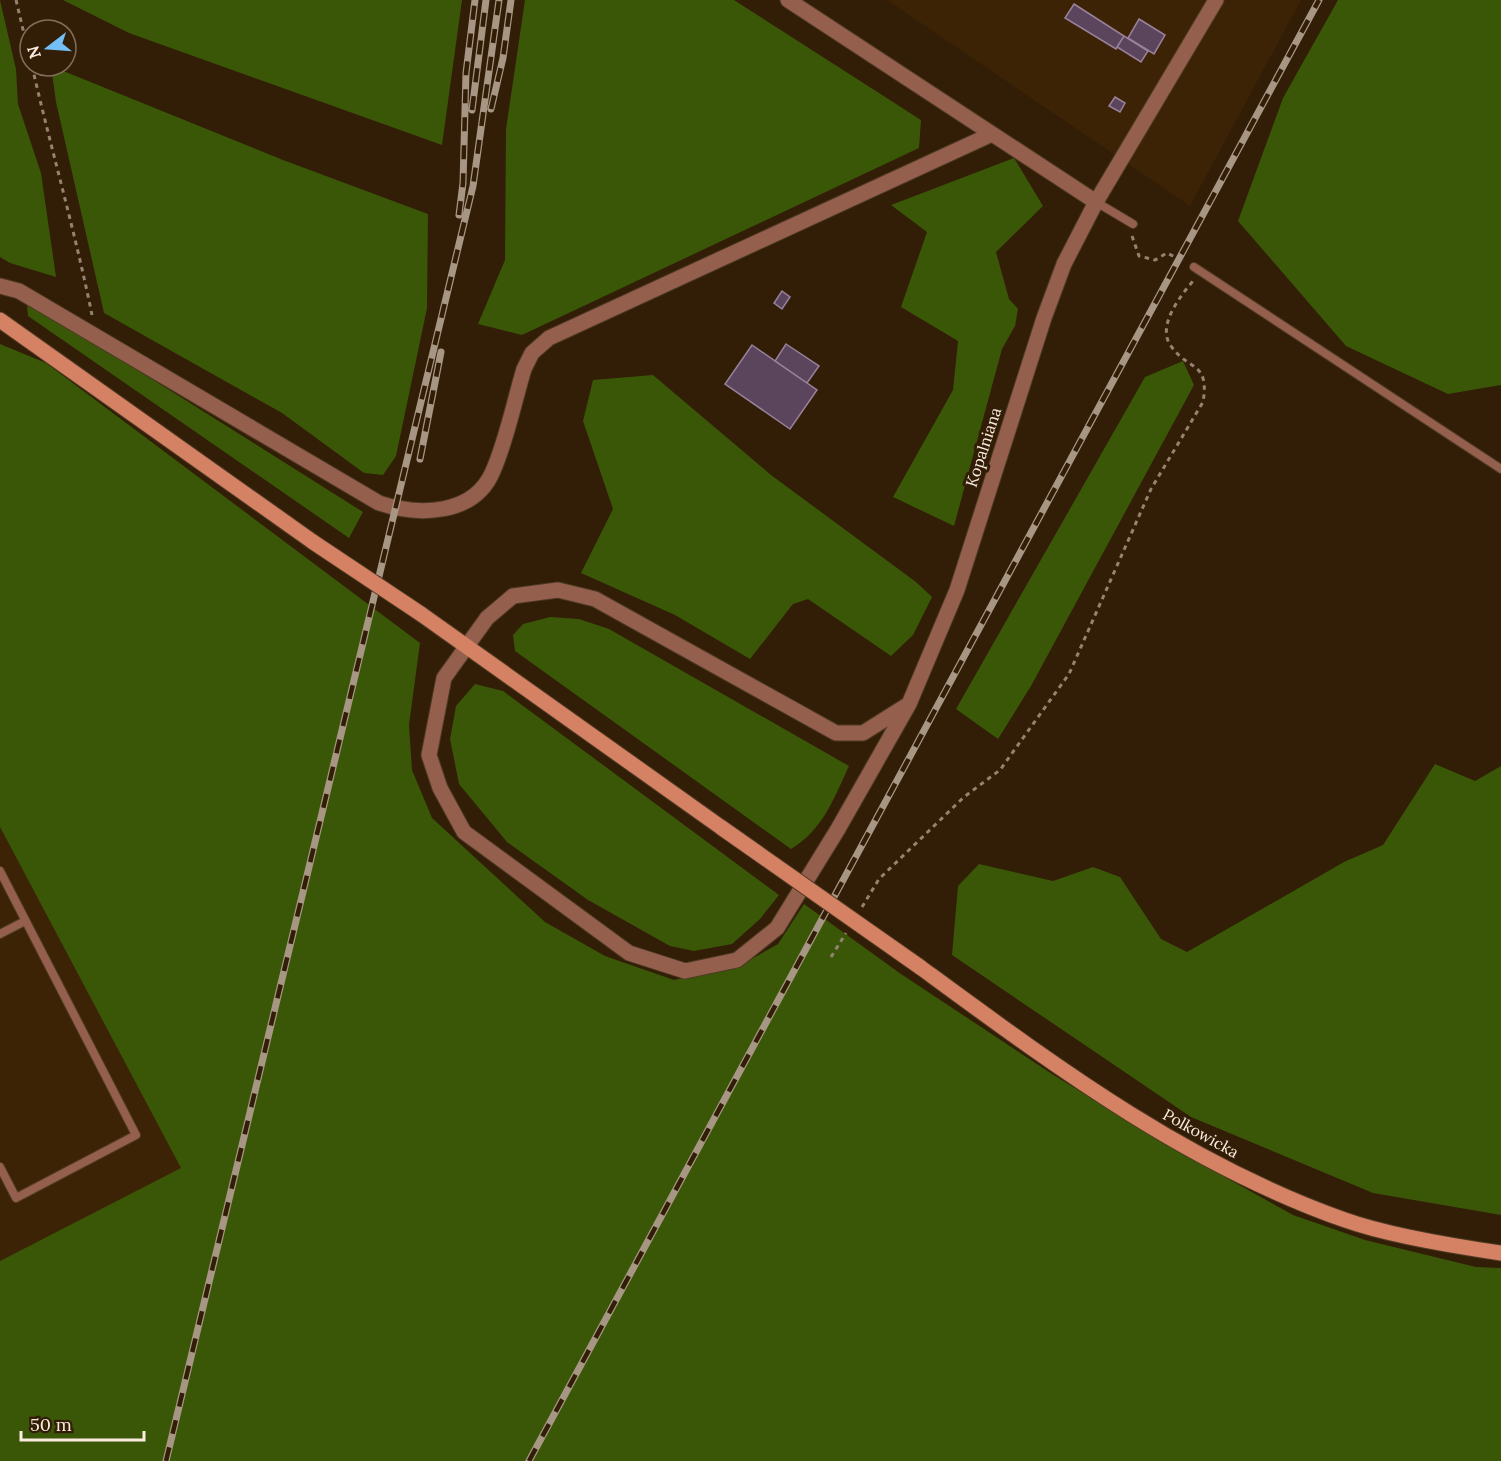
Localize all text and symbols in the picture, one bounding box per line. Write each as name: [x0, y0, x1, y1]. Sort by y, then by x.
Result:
north arrow: [18, 18, 78, 78]
text: N: [22, 44, 45, 61]
street label: Kopalniana: [961, 405, 1005, 489]
street label: Polkowicka: [1160, 1104, 1242, 1162]
scale bar: [21, 1404, 144, 1442]
text: 50 m: [30, 1413, 72, 1436]

